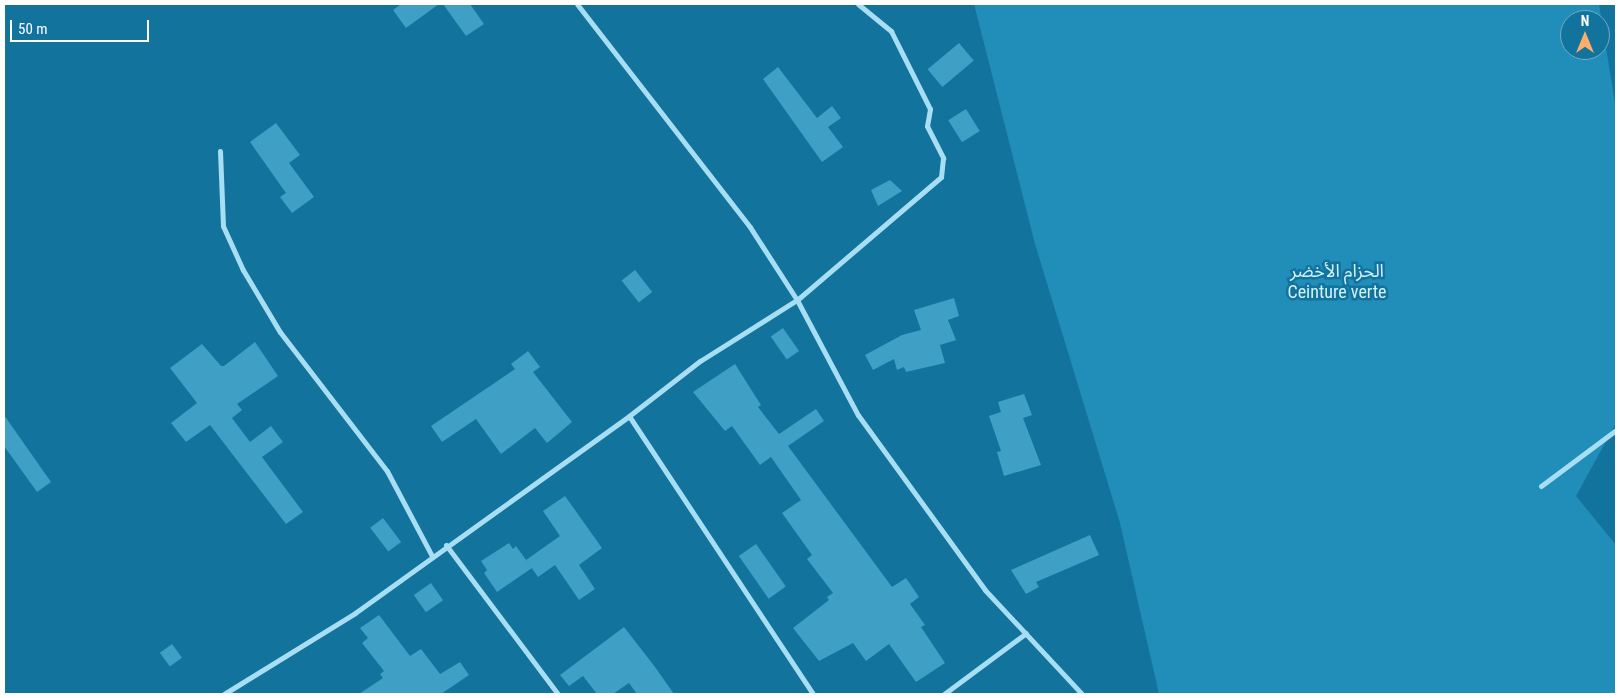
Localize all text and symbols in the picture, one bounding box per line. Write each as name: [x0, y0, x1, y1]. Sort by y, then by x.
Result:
scale bar: [12, 10, 151, 42]
north arrow: [1560, 10, 1610, 60]
text: N: [1581, 13, 1589, 29]
text: 50 m: [18, 20, 48, 38]
park label: الحزام الأخضر Ceinture verte: [1287, 261, 1387, 304]

